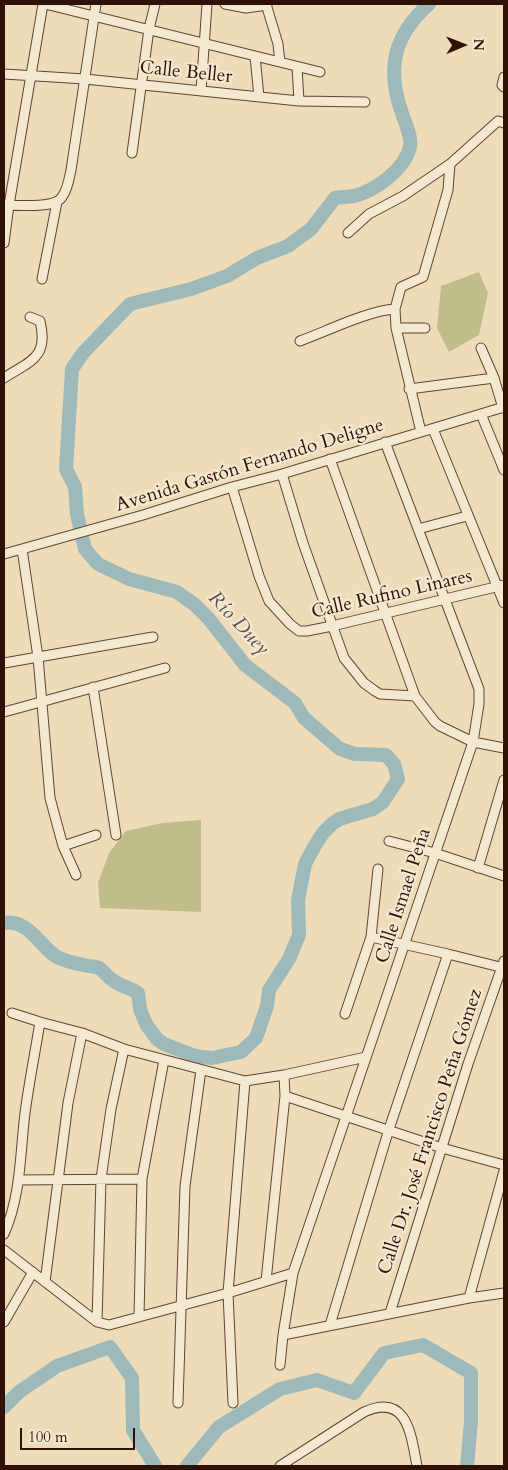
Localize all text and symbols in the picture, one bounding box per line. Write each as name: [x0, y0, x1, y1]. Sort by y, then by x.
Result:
north arrow: [438, 20, 488, 70]
text: N: [469, 38, 488, 51]
street label: Calle Beller: [139, 57, 233, 89]
street label: Avenida Gastón Fernando Deligne: [113, 414, 387, 518]
street label: Calle Rufino Linares: [309, 565, 475, 625]
water label: Río Duey: [202, 587, 274, 661]
street label: Calle Ismael Peña: [371, 826, 437, 966]
street label: Calle Dr. José Francisco Peña Gómez: [374, 986, 488, 1278]
scale bar: [22, 1418, 138, 1450]
text: 100 m: [28, 1427, 68, 1447]

